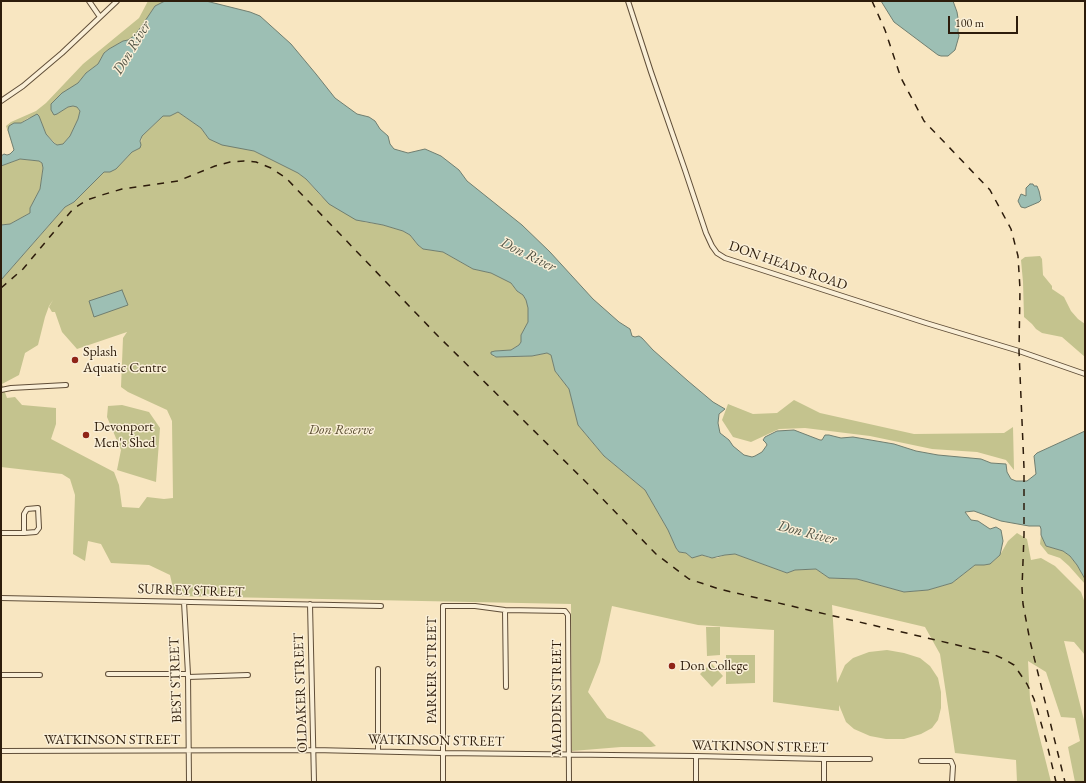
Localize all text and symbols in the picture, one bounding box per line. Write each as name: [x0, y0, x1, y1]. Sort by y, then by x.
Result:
scale bar: [950, 8, 1020, 34]
text: 100 m: [955, 15, 984, 31]
water label: Don River: [109, 18, 155, 78]
water label: Don River: [497, 234, 559, 276]
street label: DON HEADS ROAD: [726, 238, 850, 294]
place label: Splash Aquatic Centre: [83, 344, 167, 376]
marker: Splash Aquatic Centre: [70, 355, 80, 365]
place label: Devonport Men's Shed: [94, 419, 155, 452]
park label: Don Reserve: [309, 422, 373, 438]
marker: Devonport Men's Shed: [81, 430, 91, 440]
water label: Don River: [776, 517, 838, 549]
street label: SURREY STREET: [137, 581, 245, 601]
street label: PARKER STREET: [424, 616, 440, 724]
street label: OLDAKER STREET: [291, 633, 311, 753]
street label: BEST STREET: [166, 637, 186, 723]
street label: MADDEN STREET: [549, 640, 565, 756]
place label: Don College: [680, 658, 748, 674]
marker: Don College: [667, 661, 677, 671]
street label: WATKINSON STREET: [368, 731, 504, 751]
street label: WATKINSON STREET: [44, 732, 180, 748]
street label: WATKINSON STREET: [692, 737, 828, 757]

